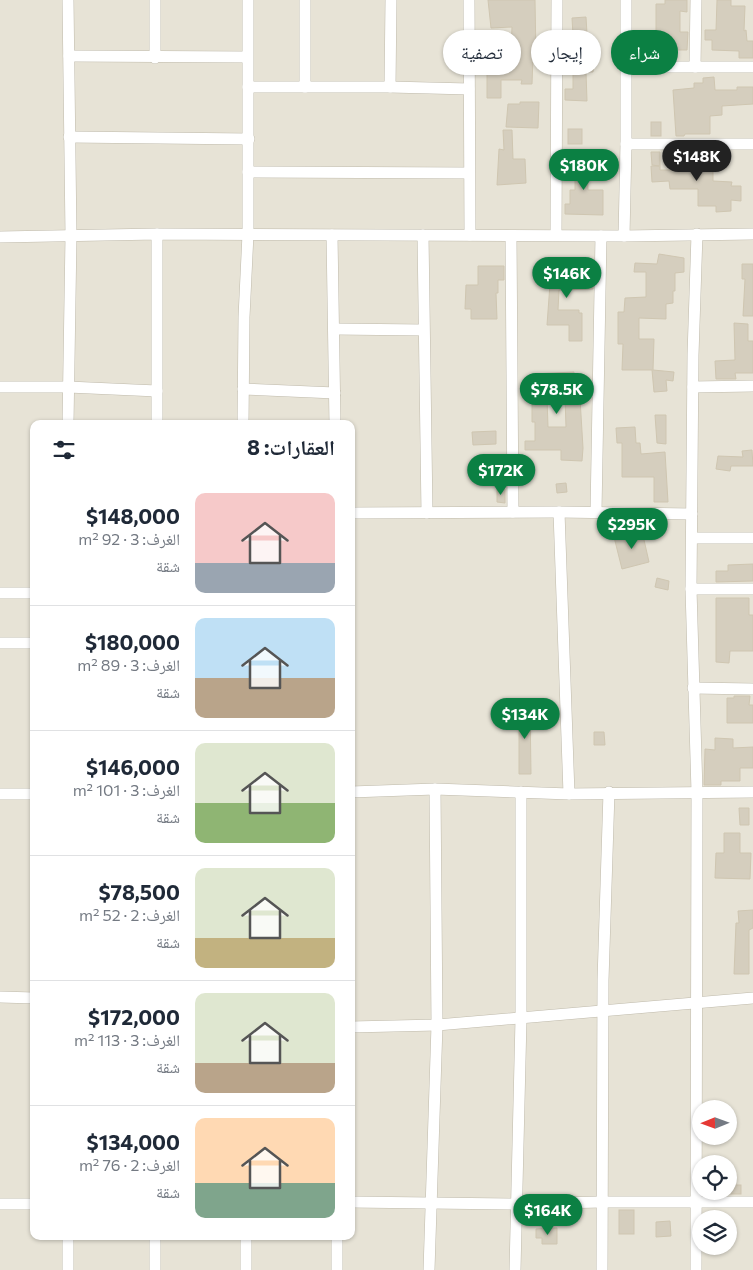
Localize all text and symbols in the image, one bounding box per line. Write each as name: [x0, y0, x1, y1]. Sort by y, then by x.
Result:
chip: تصفية: [443, 30, 521, 75]
chip: إيجار: [531, 30, 601, 75]
chip: شراء: [611, 30, 678, 75]
pin: $148K: [662, 140, 732, 182]
text: $148K: [673, 146, 721, 165]
pin: $180K: [549, 148, 619, 191]
text: $180K: [560, 155, 608, 174]
pin: $146K: [532, 256, 602, 299]
text: $146K: [543, 263, 591, 282]
pin: $78.5K: [516, 372, 598, 415]
text: $78.5K: [531, 379, 583, 398]
text: العقارات: 8: [247, 434, 335, 459]
icon: filters: [50, 436, 78, 464]
pin: $172K: [466, 454, 536, 496]
text: $172K: [478, 460, 524, 479]
text: $148,000: [86, 503, 180, 528]
pin: $295K: [597, 508, 667, 550]
icon: home: [235, 513, 295, 573]
text: $295K: [608, 514, 656, 533]
text: الغرف: 3 · 92 m²: [78, 529, 180, 548]
text: شقة: [156, 556, 180, 575]
text: $180,000: [85, 629, 180, 654]
icon: home: [235, 638, 295, 698]
text: الغرف: 3 · 89 m²: [77, 655, 180, 674]
text: شقة: [156, 682, 180, 701]
pin: $134K: [490, 698, 560, 740]
text: $134K: [502, 704, 548, 723]
text: $146,000: [86, 754, 180, 779]
icon: home: [235, 763, 295, 823]
text: الغرف: 3 · 101 m²: [73, 780, 180, 799]
text: شقة: [156, 807, 180, 826]
text: $78,500: [98, 879, 180, 904]
icon: home: [235, 888, 295, 948]
text: الغرف: 2 · 52 m²: [79, 905, 180, 924]
text: شقة: [156, 932, 180, 951]
text: $172,000: [88, 1004, 180, 1029]
icon: home: [235, 1013, 295, 1073]
text: الغرف: 3 · 113 m²: [74, 1030, 180, 1049]
text: شقة: [156, 1057, 180, 1076]
north arrow: [692, 1100, 738, 1145]
map controls: [692, 1100, 737, 1255]
text: $134,000: [87, 1129, 180, 1154]
icon: home: [235, 1138, 295, 1198]
text: الغرف: 2 · 76 m²: [79, 1155, 180, 1174]
button: locate: [692, 1155, 737, 1200]
text: شقة: [156, 1182, 180, 1201]
pin: $164K: [513, 1194, 583, 1236]
text: $164K: [524, 1200, 572, 1219]
button: layers: [692, 1210, 737, 1255]

